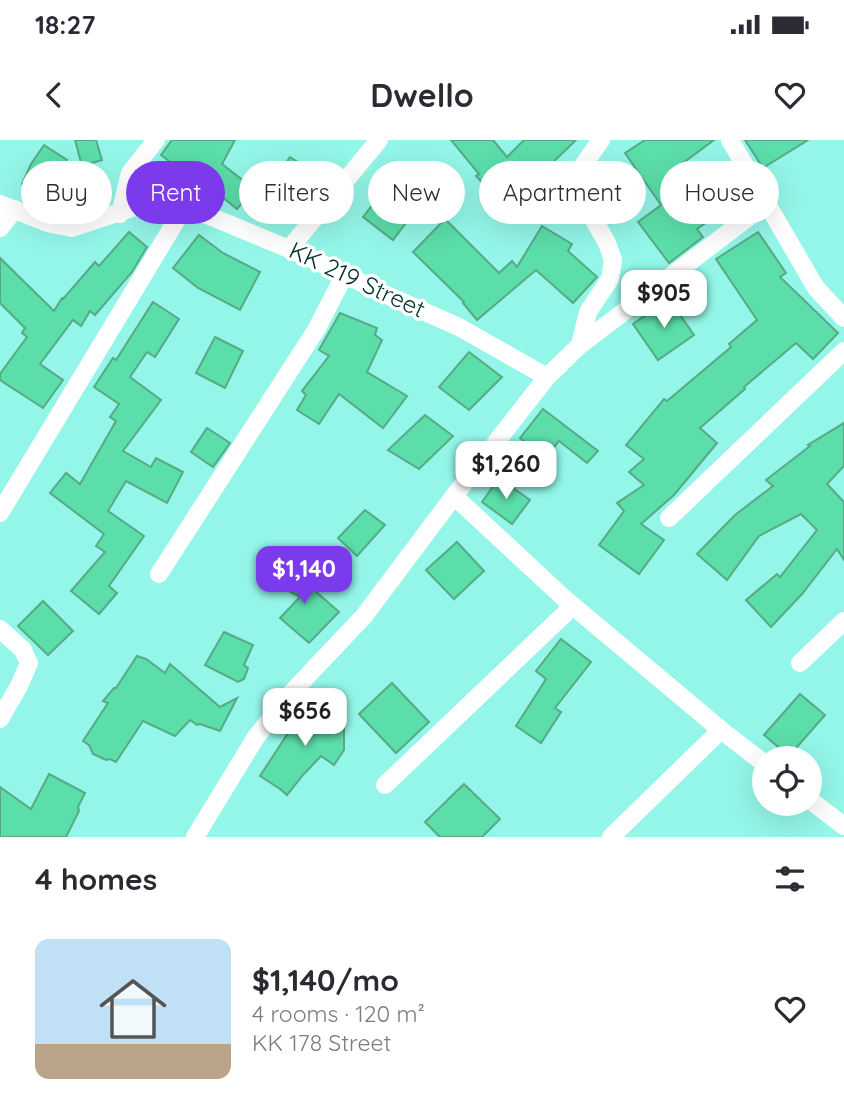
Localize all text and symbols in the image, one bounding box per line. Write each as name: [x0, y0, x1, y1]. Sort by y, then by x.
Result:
text: 18:27: [35, 8, 96, 41]
text: Dwello: [370, 75, 474, 115]
icon: back: [35, 76, 73, 114]
icon: heart: [771, 76, 809, 114]
chip: Buy: [21, 161, 112, 224]
chip: Rent: [126, 161, 225, 224]
chip: Filters: [239, 161, 354, 224]
chip: New: [368, 161, 465, 224]
chip: Apartment: [479, 161, 646, 224]
chip: House: [660, 161, 779, 224]
street label: KK 219 Street: [285, 235, 430, 324]
pin: $905: [623, 270, 705, 330]
text: $905: [637, 278, 691, 307]
pin: $1,260: [449, 442, 563, 501]
text: $1,260: [472, 449, 540, 478]
pin: $1,140: [247, 546, 361, 606]
text: $1,140: [272, 554, 336, 583]
pin: $656: [264, 688, 346, 748]
text: $656: [279, 696, 331, 725]
map controls: [752, 746, 822, 816]
button: locate: [752, 746, 822, 816]
text: 4 homes: [35, 860, 157, 898]
icon: filters: [771, 860, 809, 898]
text: $1,140/mo: [252, 961, 399, 999]
icon: home: [91, 967, 175, 1051]
icon: heart: [771, 990, 809, 1028]
text: 4 rooms · 120 m²: [252, 999, 425, 1028]
text: KK 178 Street: [252, 1028, 391, 1057]

